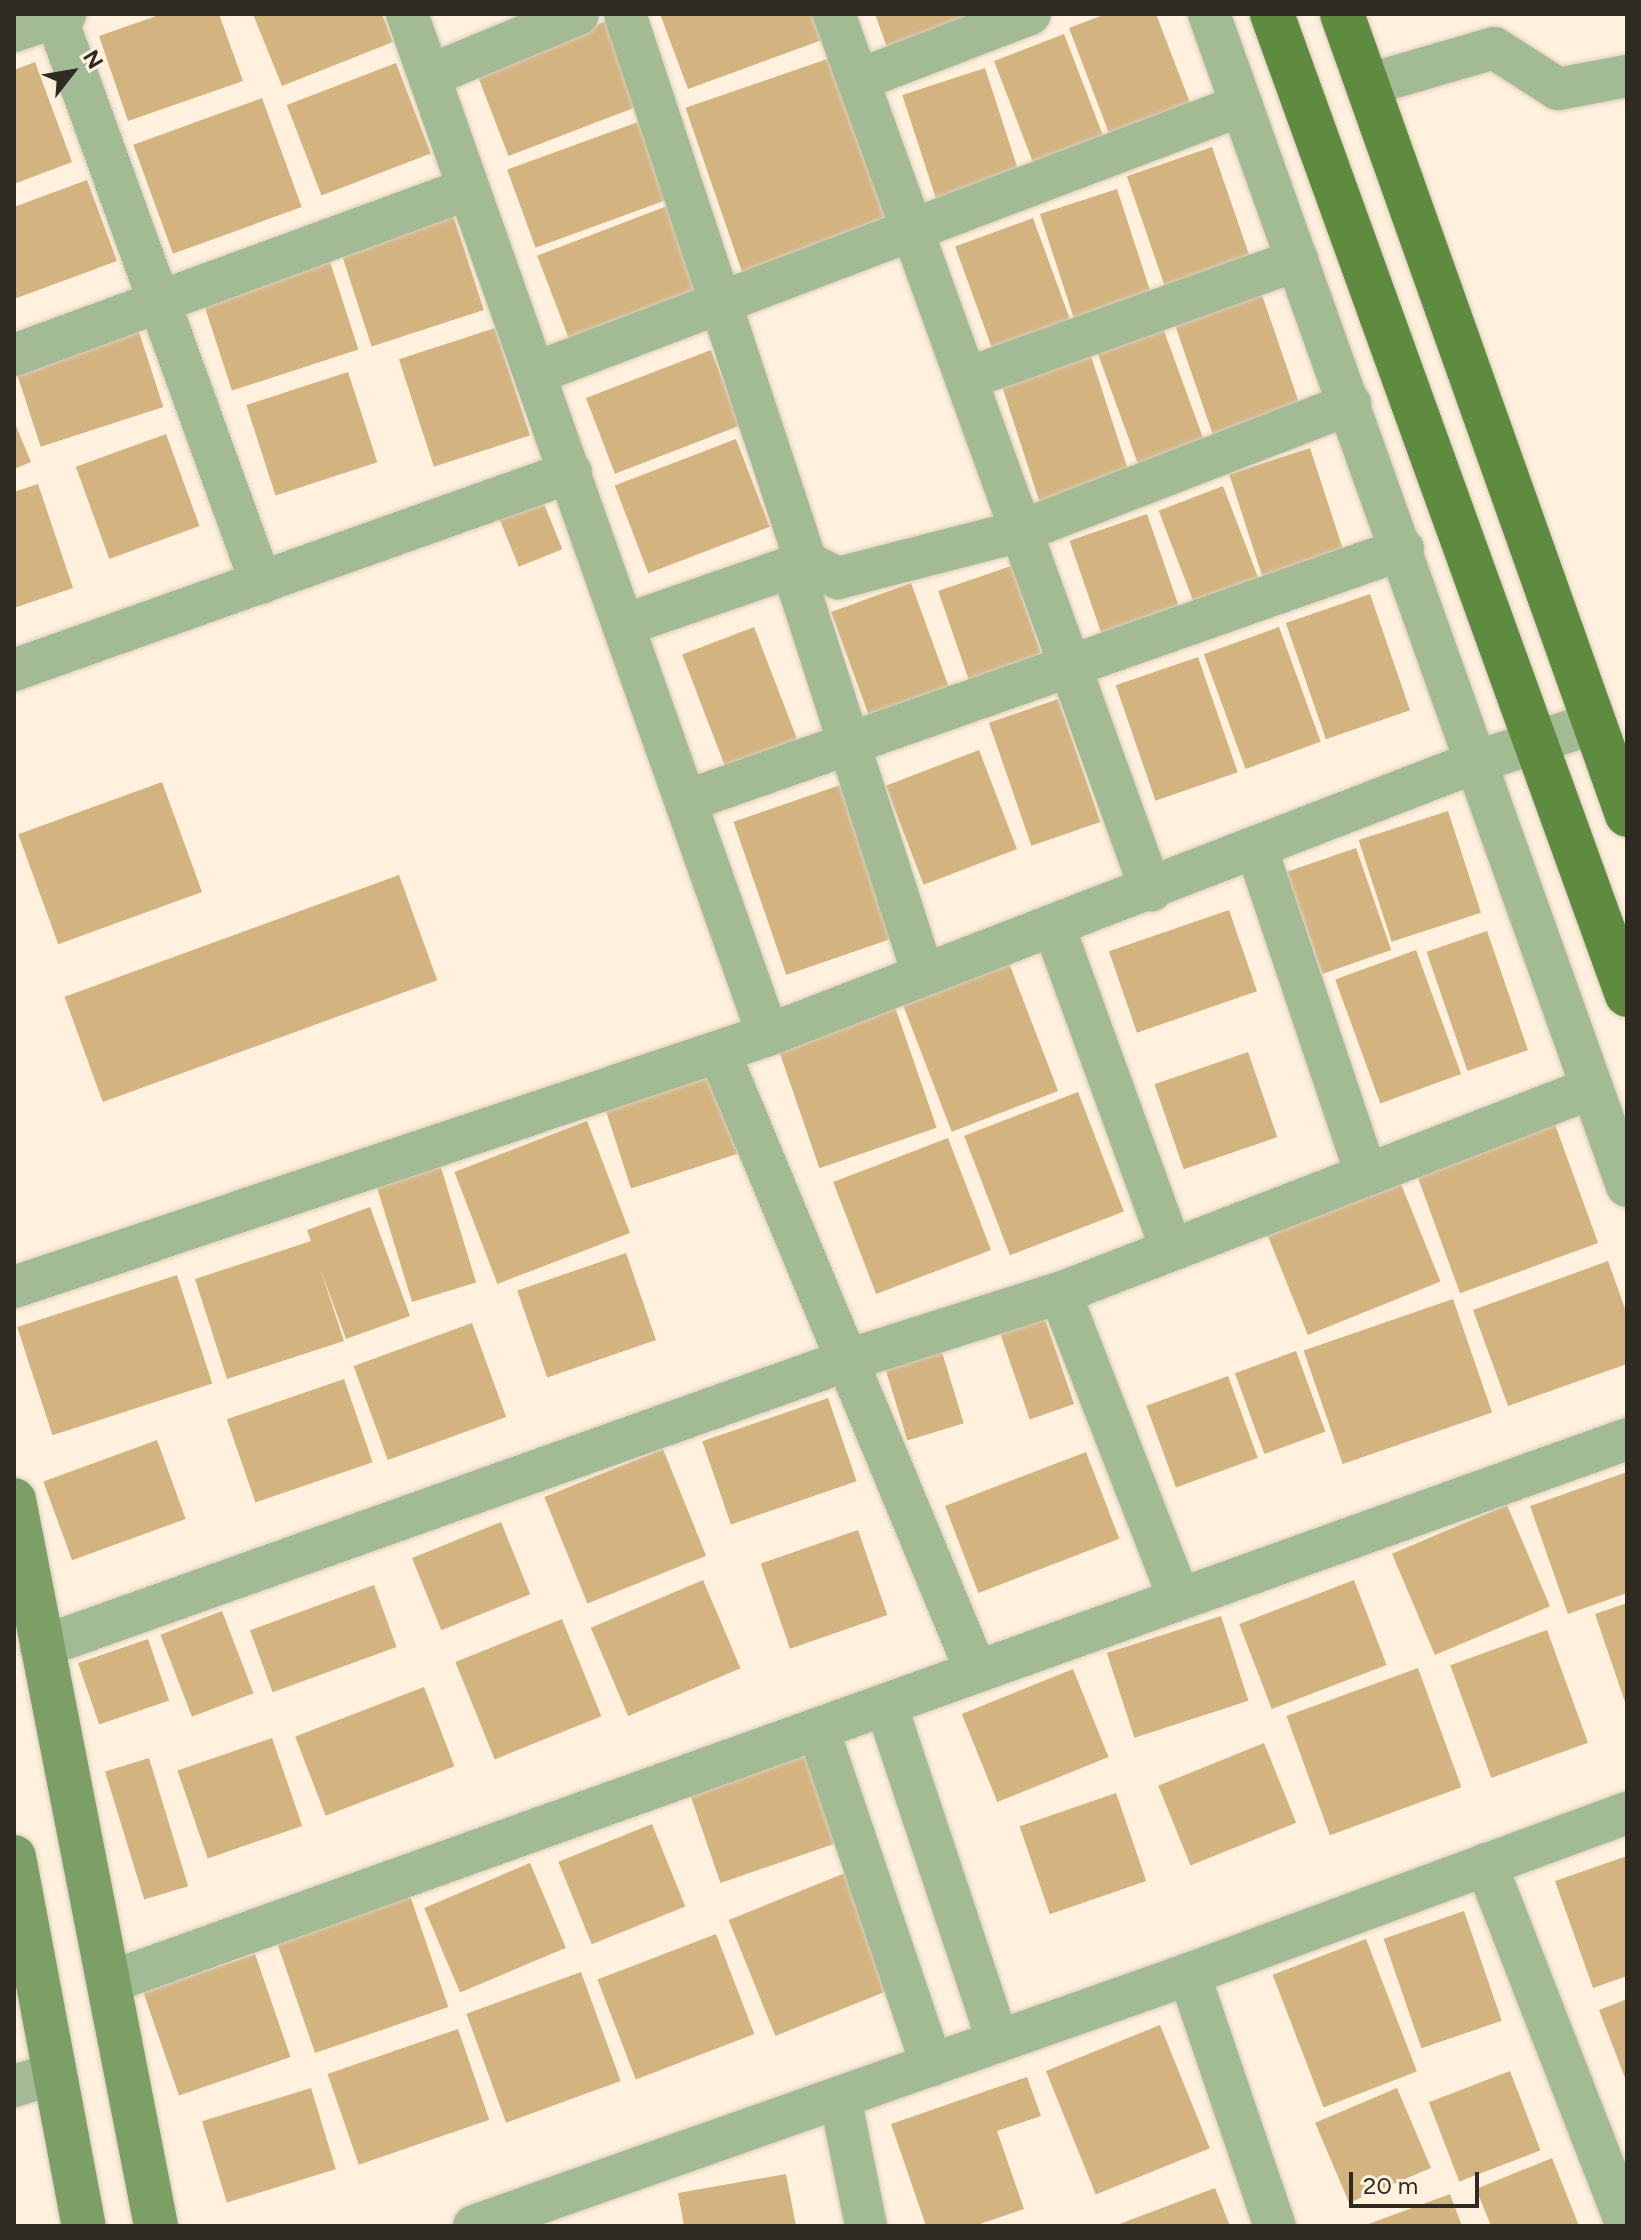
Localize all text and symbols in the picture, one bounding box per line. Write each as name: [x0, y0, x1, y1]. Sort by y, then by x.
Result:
north arrow: [32, 32, 112, 112]
text: N: [77, 45, 109, 74]
scale bar: [1353, 2156, 1483, 2206]
text: 20 m: [1363, 2171, 1418, 2200]

